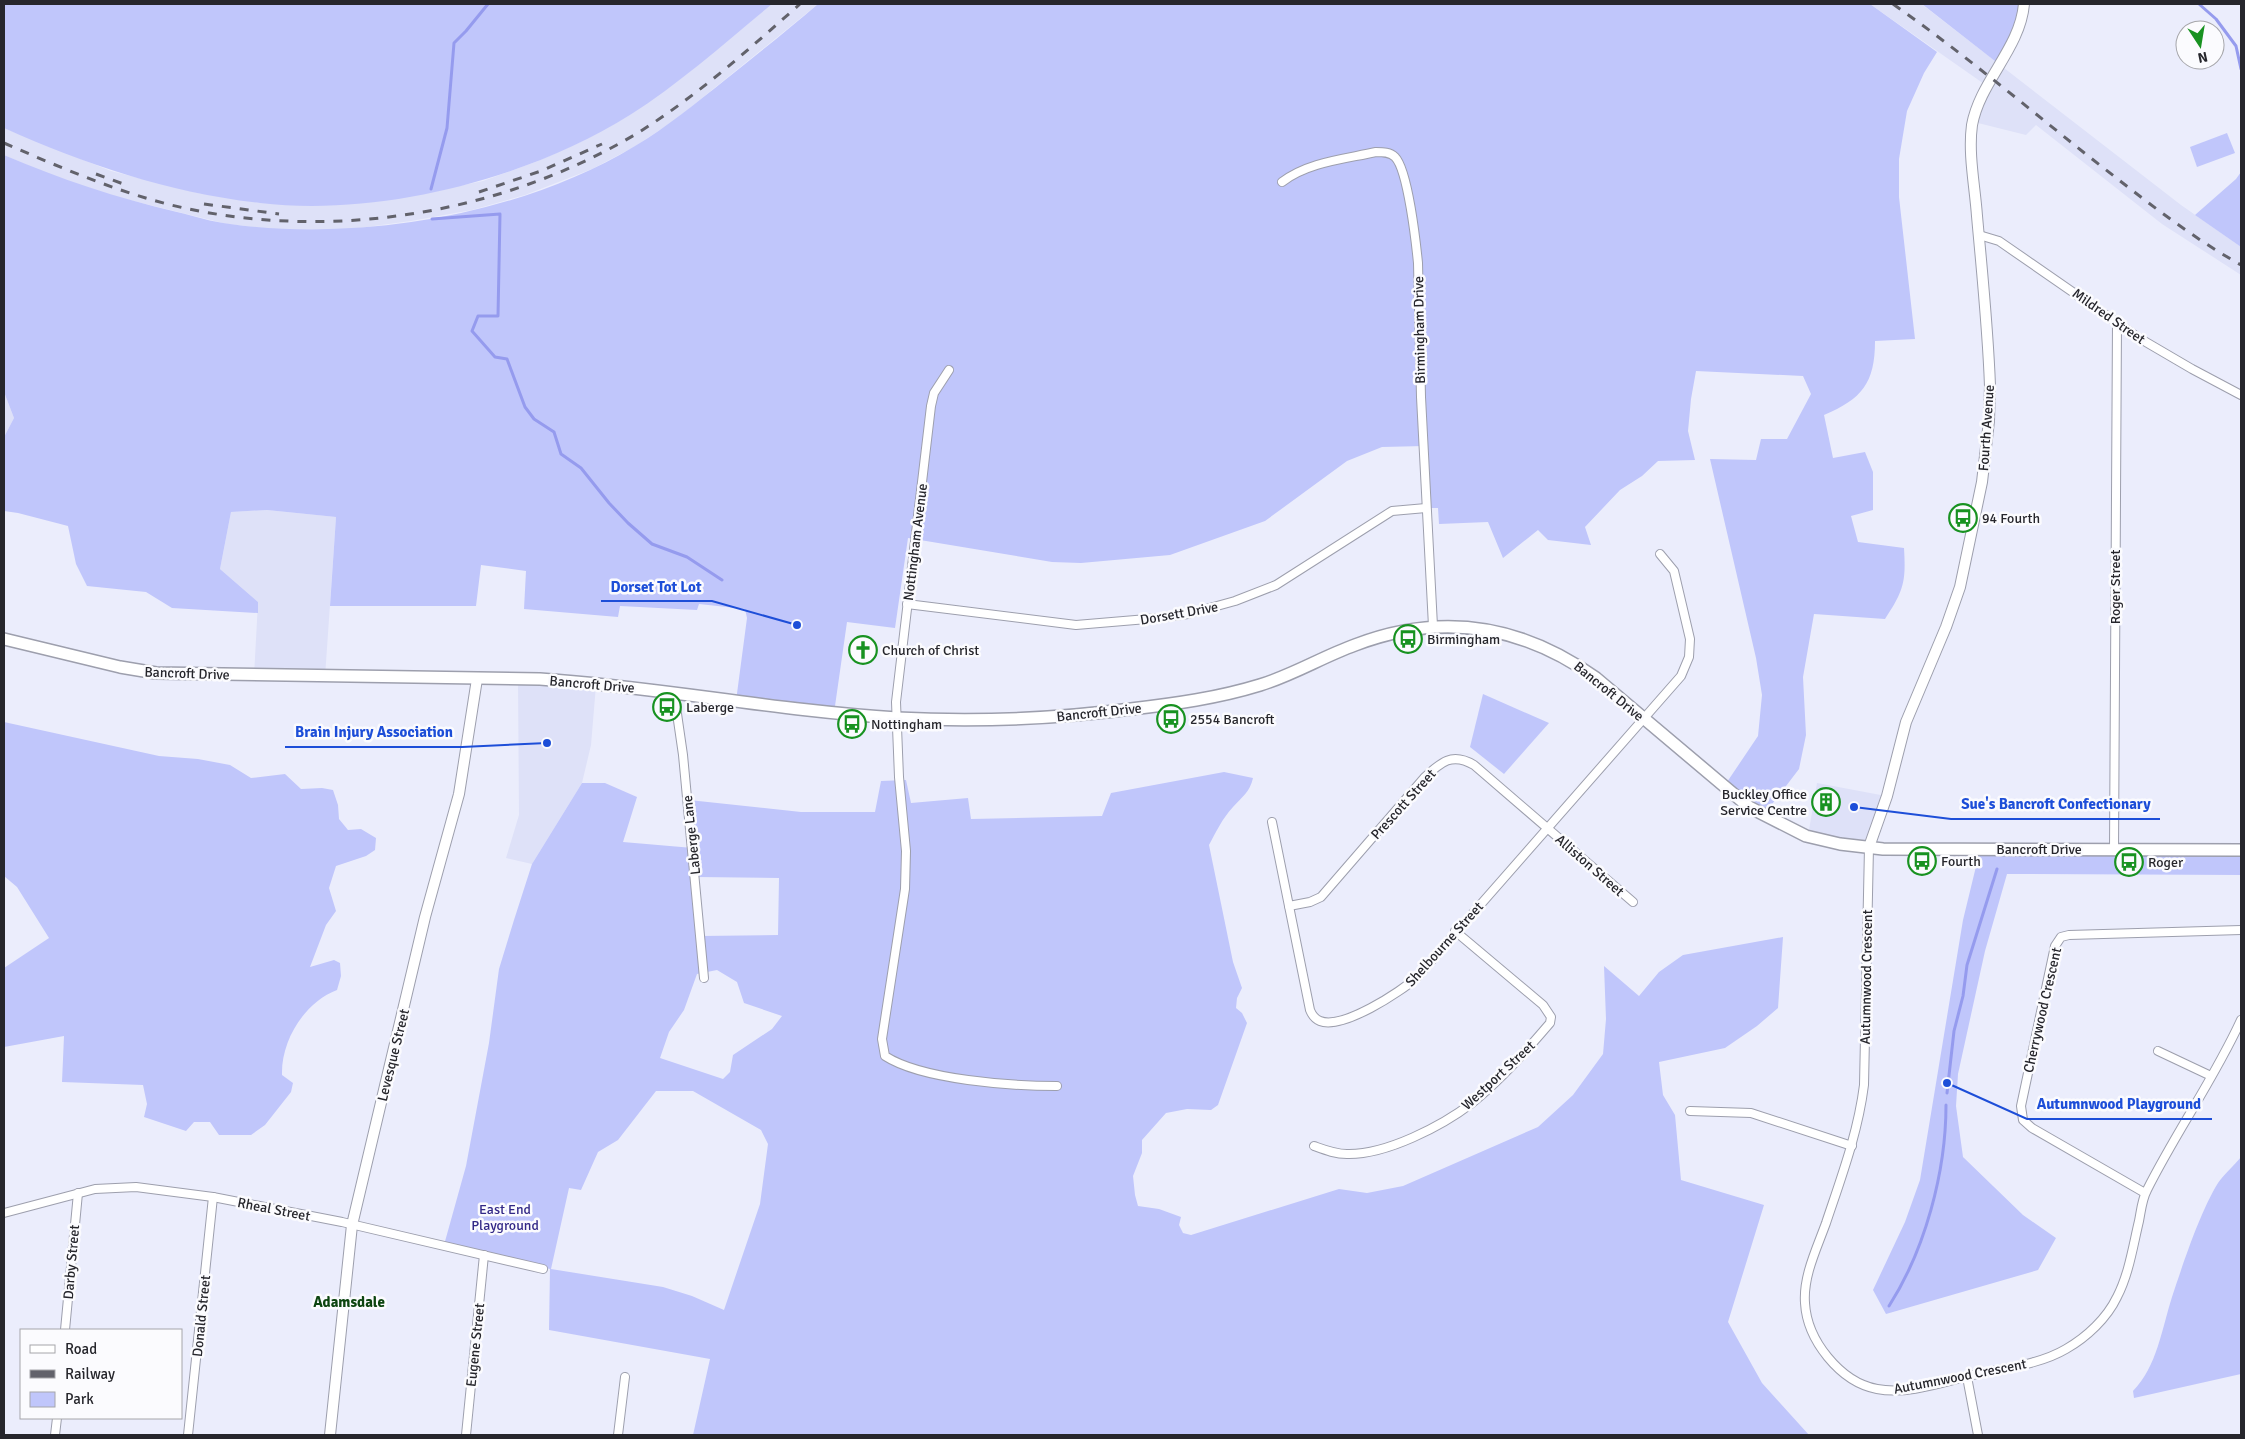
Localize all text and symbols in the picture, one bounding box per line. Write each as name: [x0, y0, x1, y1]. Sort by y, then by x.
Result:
north arrow: [2175, 20, 2225, 70]
text: N: [2196, 48, 2209, 67]
street label: Birmingham Drive: [1410, 276, 1429, 384]
street label: Mildred Street: [2069, 285, 2149, 348]
street label: Fourth Avenue: [1975, 384, 1998, 472]
street label: Nottingham Avenue: [900, 482, 931, 602]
bus stop icon: 94 Fourth: [1948, 503, 1978, 533]
place label: 94 Fourth: [1982, 510, 2040, 527]
street label: Roger Street: [2107, 550, 2124, 624]
callout: Dorset Tot Lot: [601, 571, 712, 601]
text: Dorset Tot Lot: [610, 578, 702, 596]
street label: Dorsett Drive: [1139, 598, 1219, 629]
bus stop icon: Birmingham: [1393, 624, 1423, 654]
place label: Birmingham: [1427, 631, 1500, 648]
church icon: Church of Christ: [848, 635, 878, 665]
place label: Church of Christ: [882, 642, 979, 659]
street label: Bancroft Drive: [1570, 658, 1647, 725]
street label: Bancroft Drive: [144, 664, 230, 683]
street label: Bancroft Drive: [549, 672, 635, 697]
bus stop icon: Laberge: [652, 692, 682, 722]
place label: Laberge: [686, 699, 734, 716]
street label: Bancroft Drive: [1056, 700, 1142, 725]
bus stop icon: 2554 Bancroft: [1156, 704, 1186, 734]
bus stop icon: Nottingham: [837, 709, 867, 739]
place label: 2554 Bancroft: [1190, 711, 1274, 728]
place label: Nottingham: [871, 716, 942, 733]
callout: Brain Injury Association: [285, 717, 462, 747]
text: Brain Injury Association: [295, 723, 453, 741]
street label: Prescott Street: [1367, 766, 1439, 843]
place label: Buckley Office Service Centre: [1720, 786, 1807, 819]
building icon: Buckley Office Service Centre: [1811, 787, 1841, 817]
callout: Sue's Bancroft Confectionary: [1951, 789, 2160, 819]
street label: Laberge Lane: [679, 794, 704, 876]
text: Sue's Bancroft Confectionary: [1961, 795, 2151, 813]
street label: Alliston Street: [1552, 831, 1628, 900]
street label: Bancroft Drive: [1996, 841, 2082, 858]
bus stop icon: Fourth: [1907, 846, 1937, 876]
bus stop icon: Roger: [2114, 847, 2144, 877]
place label: Fourth: [1941, 853, 1981, 870]
place label: Roger: [2148, 854, 2184, 871]
street label: Shelbourne Street: [1402, 898, 1487, 990]
street label: Autumnwood Crescent: [1857, 909, 1876, 1045]
street label: Cherrywood Crescent: [2020, 946, 2065, 1074]
street label: Levesque Street: [374, 1007, 413, 1103]
street label: Westport Street: [1458, 1037, 1539, 1114]
callout: Autumnwood Playground: [2027, 1089, 2212, 1119]
text: Autumnwood Playground: [2037, 1095, 2201, 1113]
street label: Rheal Street: [236, 1194, 312, 1225]
park label: East End Playground: [471, 1201, 539, 1234]
street label: Darby Street: [60, 1224, 83, 1300]
street label: Donald Street: [189, 1274, 214, 1358]
district label: Adamsdale: [313, 1293, 385, 1311]
street label: Eugene Street: [463, 1302, 488, 1388]
legend: [20, 1329, 182, 1419]
text: Road: [65, 1340, 97, 1358]
street label: Autumnwood Crescent: [1892, 1355, 2028, 1398]
text: Railway: [65, 1365, 115, 1383]
text: Park: [65, 1390, 94, 1408]

